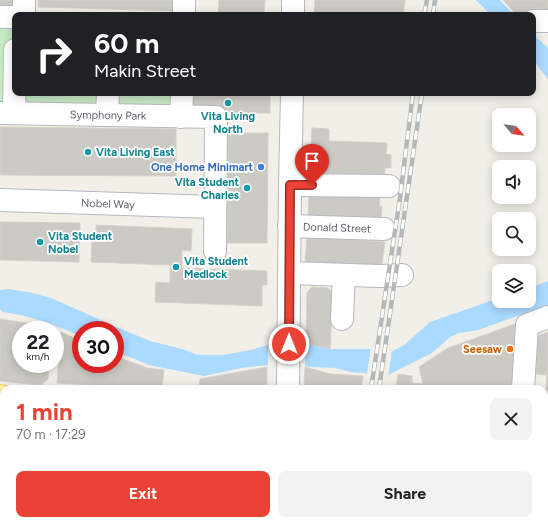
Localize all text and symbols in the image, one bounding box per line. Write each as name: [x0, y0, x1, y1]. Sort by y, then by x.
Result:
text: 60 m: [94, 26, 159, 60]
icon: right: [28, 28, 80, 80]
text: Makin Street: [94, 60, 196, 82]
marker: Vita Living North: [223, 98, 233, 108]
street label: Symphony Park: [70, 108, 147, 122]
north arrow: [492, 108, 536, 152]
map controls: [492, 108, 536, 308]
place label: Vita Living North: [201, 110, 255, 136]
pin: [295, 144, 329, 185]
place label: Vita Living East: [96, 146, 175, 159]
marker: Vita Living East: [83, 147, 93, 157]
icon: arrive: [301, 150, 323, 172]
button: sound: [492, 160, 536, 204]
place label: One Home Minimart: [151, 161, 254, 174]
marker: One Home Minimart: [256, 162, 266, 172]
place label: Vita Student Charles: [175, 176, 240, 202]
marker: Vita Student Charles: [242, 183, 252, 193]
street label: Nobel Way: [81, 196, 135, 211]
button: search: [492, 212, 536, 256]
street label: Donald Street: [303, 220, 371, 235]
place label: Vita Student Nobel: [48, 230, 113, 256]
marker: Vita Student Nobel: [35, 237, 45, 247]
place label: Vita Student Medlock: [184, 255, 249, 281]
marker: Vita Student Medlock: [171, 262, 181, 272]
button: layers: [492, 264, 536, 308]
speed limit sign: 30: [72, 321, 124, 373]
position arrow: [268, 323, 310, 365]
text: 22: [26, 330, 50, 354]
place label: Seesaw: [463, 343, 503, 356]
marker: Seesaw: [505, 344, 515, 354]
text: km/h: [27, 350, 49, 363]
text: 1 min: [16, 397, 73, 426]
button: close: [490, 398, 532, 440]
text: 70 m · 17:29: [16, 427, 86, 442]
button: Exit: [16, 471, 270, 517]
button: Share: [278, 471, 532, 517]

